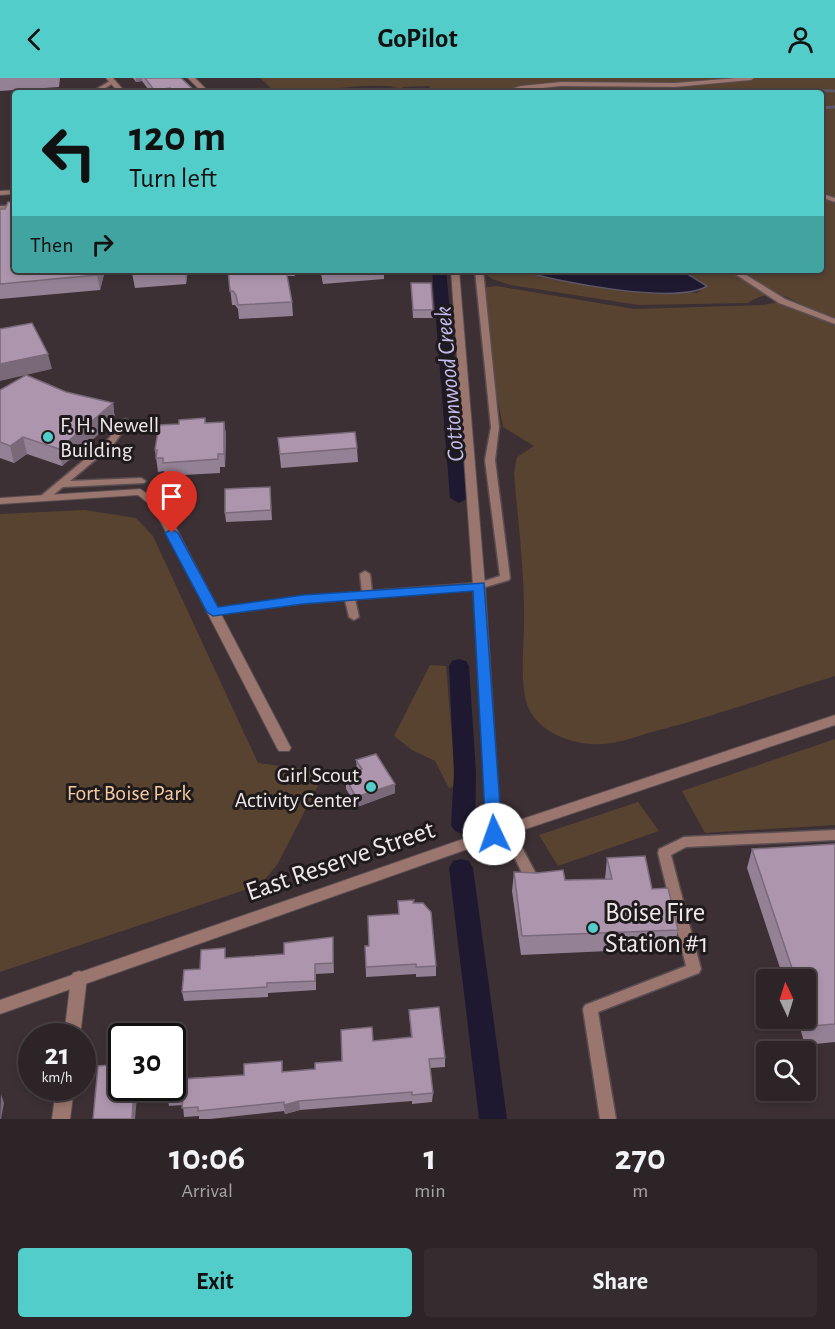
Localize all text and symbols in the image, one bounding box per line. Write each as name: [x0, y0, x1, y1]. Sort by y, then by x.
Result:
icon: back: [18, 23, 51, 56]
icon: person: [784, 23, 817, 56]
text: GoPilot: [377, 25, 458, 52]
icon: left: [30, 114, 108, 192]
text: 120 m: [129, 116, 226, 158]
text: Turn left: [129, 165, 217, 192]
icon: right: [86, 228, 119, 261]
text: Then: [30, 234, 74, 256]
water label: Cottonwood Creek: [431, 305, 469, 463]
place label: F. H. Newell Building: [60, 414, 159, 461]
marker: F. H. Newell Building: [41, 430, 55, 444]
pin: [146, 471, 197, 533]
icon: arrive: [155, 480, 188, 513]
place label: Girl Scout Activity Center: [235, 764, 359, 811]
marker: Girl Scout Activity Center: [364, 780, 378, 794]
park label: Fort Boise Park: [67, 782, 191, 804]
position arrow: [462, 802, 526, 866]
street label: East Reserve Street: [242, 815, 438, 905]
place label: Boise Fire Station #1: [605, 899, 709, 957]
marker: Boise Fire Station #1: [586, 921, 600, 935]
north arrow: [756, 969, 816, 1029]
map controls: [756, 969, 816, 1101]
speed limit sign: 30: [108, 1023, 186, 1101]
text: 21: [45, 1040, 69, 1070]
button: search: [756, 1041, 816, 1101]
text: km/h: [42, 1070, 72, 1085]
text: 10:06: [169, 1140, 245, 1176]
text: 1: [423, 1140, 436, 1176]
text: 270: [615, 1140, 666, 1176]
text: Arrival: [181, 1181, 233, 1201]
text: min: [414, 1181, 446, 1201]
text: m: [632, 1181, 648, 1201]
button: Exit: [18, 1248, 412, 1317]
button: Share: [424, 1248, 817, 1317]

